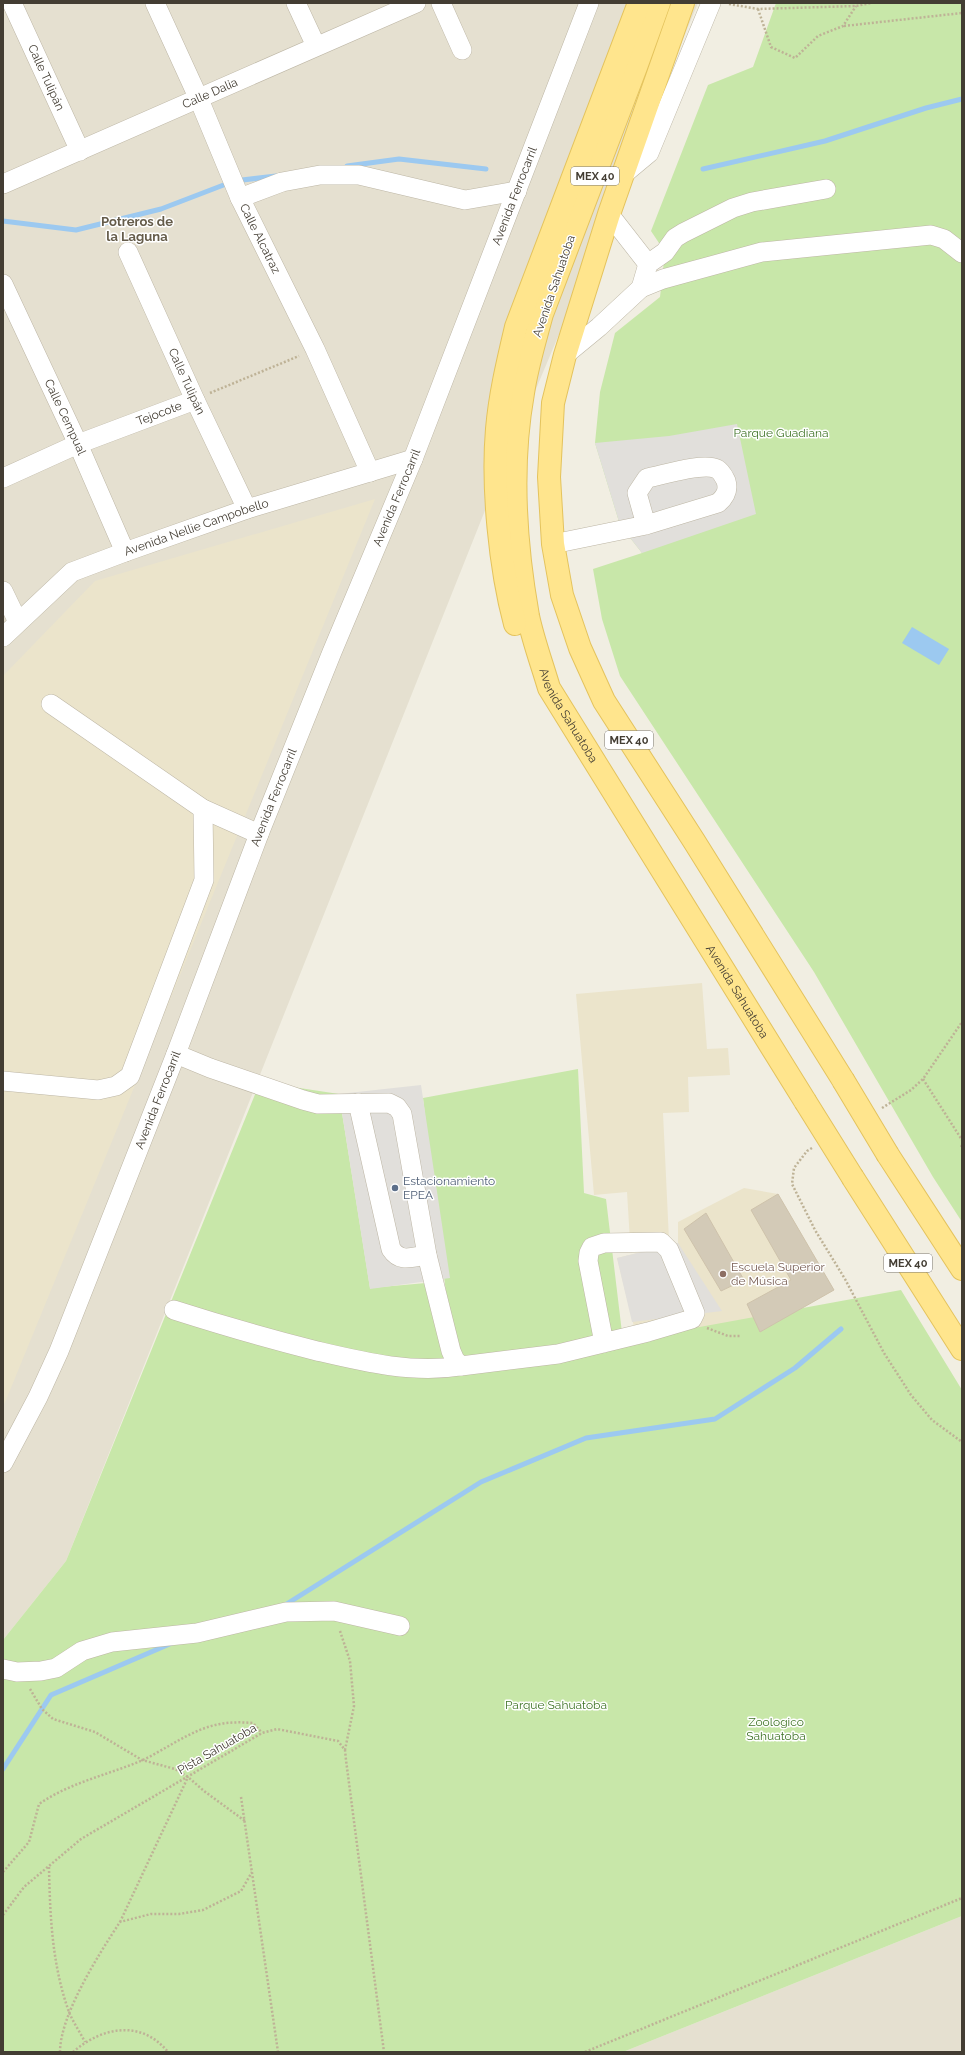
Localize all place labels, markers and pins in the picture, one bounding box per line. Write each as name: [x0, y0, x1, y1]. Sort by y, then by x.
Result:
place label: Estacionamiento EPEA: [403, 1174, 495, 1202]
marker: Estacionamiento EPEA: [390, 1183, 400, 1193]
place label: Escuela Superior de Música: [731, 1260, 826, 1288]
marker: Escuela Superior de Música: [718, 1269, 728, 1279]

